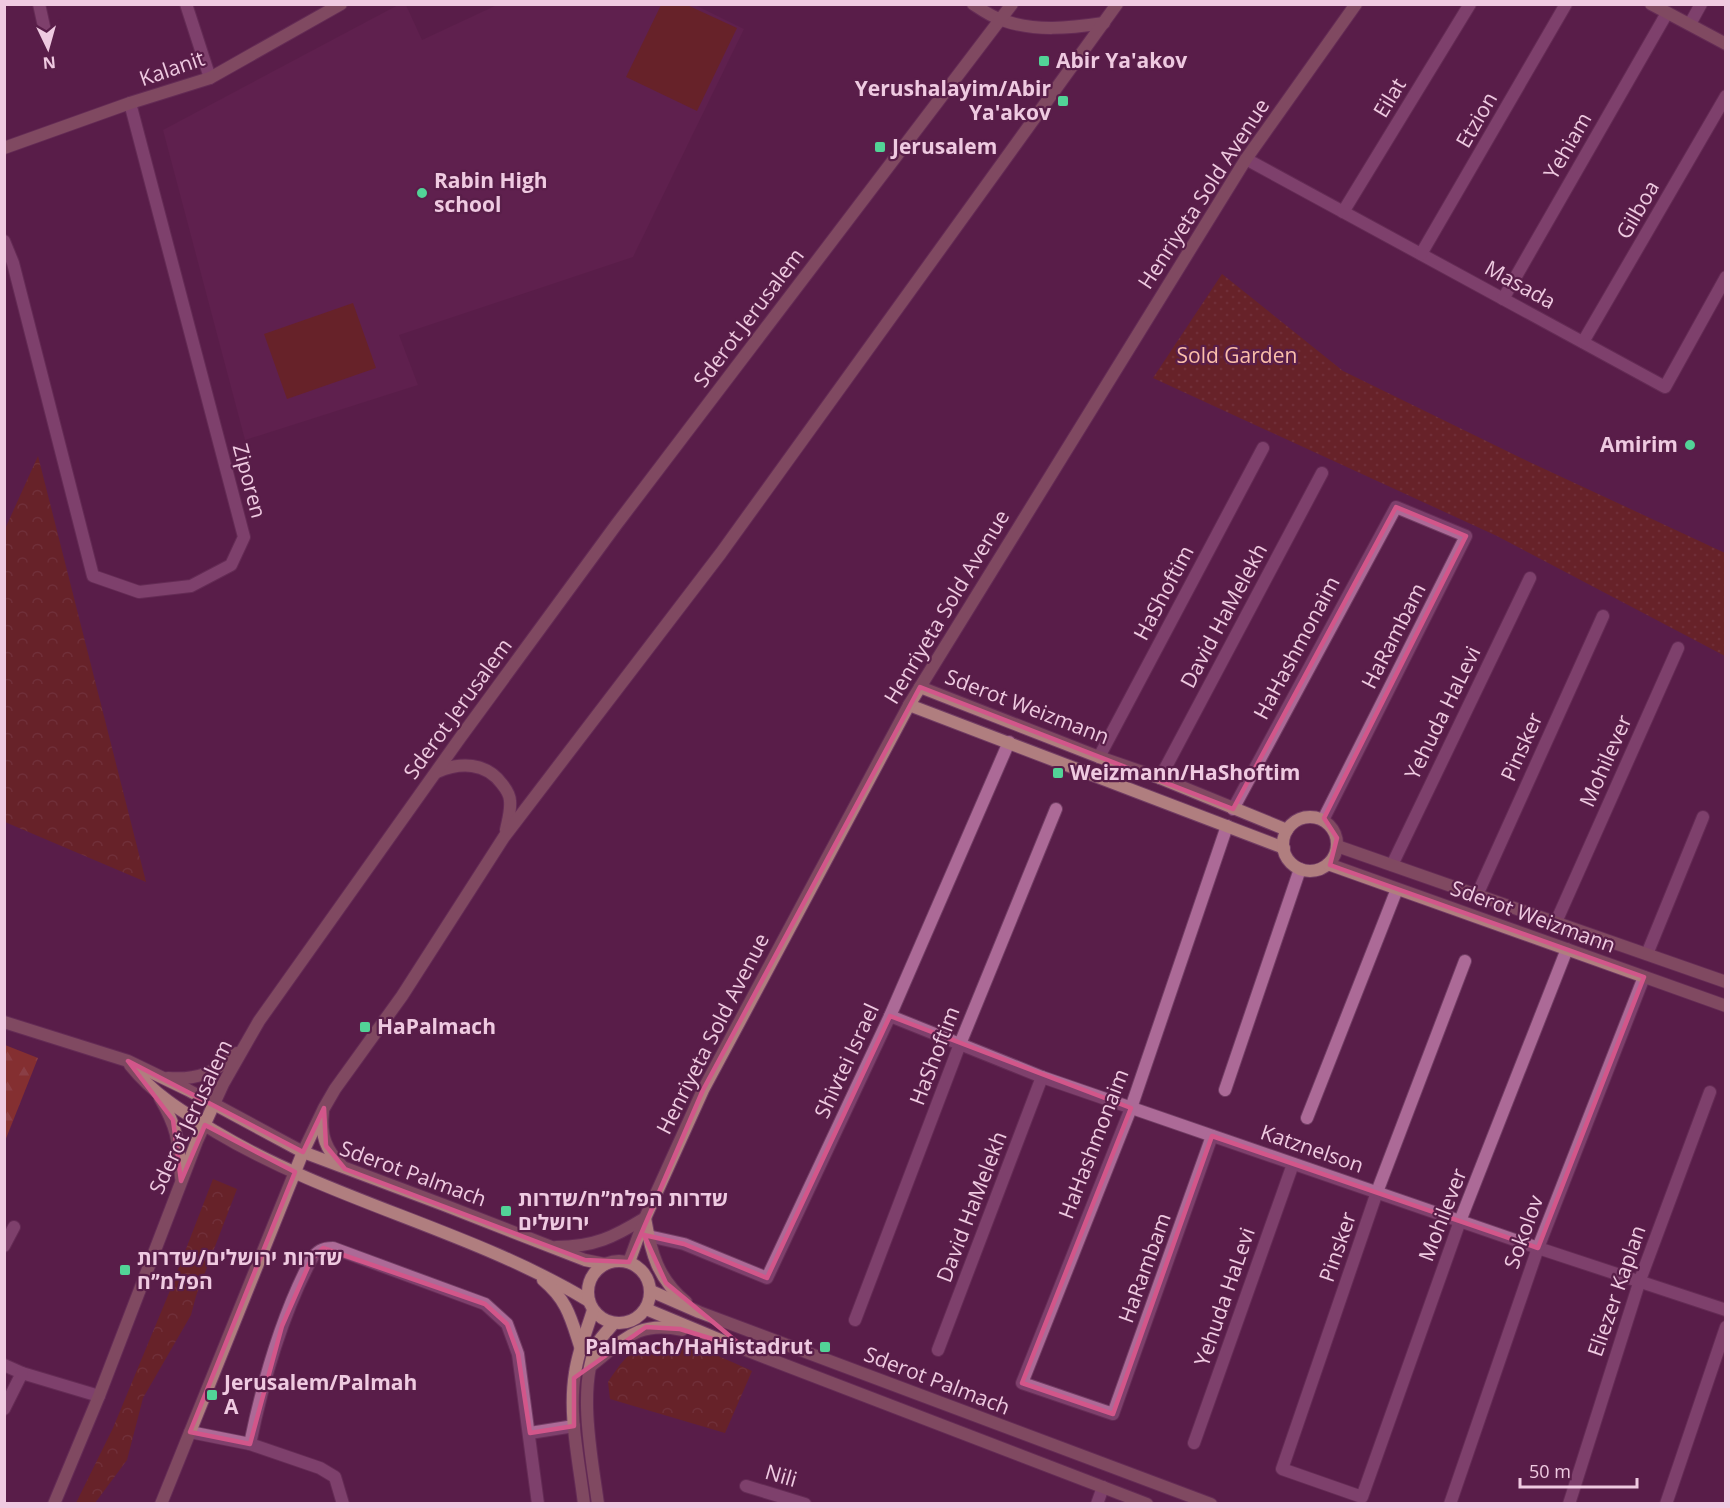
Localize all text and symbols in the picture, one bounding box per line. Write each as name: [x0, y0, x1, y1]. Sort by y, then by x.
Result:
north arrow: [18, 18, 78, 78]
street label: Kalanit: [135, 44, 208, 92]
place label: Abir Ya'akov: [1056, 46, 1187, 74]
text: N: [42, 51, 57, 74]
marker: Abir Ya'akov: [1037, 54, 1051, 68]
street label: Eilat: [1366, 73, 1412, 122]
place label: Yerushalayim/Abir Ya'akov: [855, 74, 1051, 126]
street label: Etzion: [1449, 87, 1503, 152]
street label: Henriyeta Sold Avenue: [1131, 93, 1275, 294]
marker: Yerushalayim/Abir Ya'akov: [1056, 94, 1070, 108]
street label: Yehiam: [1537, 107, 1597, 184]
place label: Jerusalem: [890, 132, 997, 160]
marker: Jerusalem: [873, 140, 887, 154]
place label: Rabin High school: [434, 166, 548, 218]
street label: Gilboa: [1609, 175, 1665, 244]
marker: Rabin High school: [415, 186, 429, 200]
street label: Sderot Jerusalem: [687, 242, 810, 393]
street label: Masada: [1480, 253, 1561, 315]
park label: Sold Garden: [1177, 341, 1297, 369]
place label: Amirim: [1600, 430, 1678, 458]
marker: Amirim: [1683, 438, 1697, 452]
street label: Ziporen: [227, 440, 273, 521]
street label: Henriyeta Sold Avenue: [877, 504, 1015, 709]
street label: David HaMelekh: [1173, 538, 1273, 693]
street label: HaShoftim: [1126, 540, 1200, 645]
street label: HaHashmonaim: [1247, 571, 1346, 724]
street label: HaRambam: [1354, 578, 1432, 693]
street label: Sderot Jerusalem: [397, 632, 518, 784]
street label: Yehuda HaLevi: [1398, 641, 1486, 784]
street label: Sderot Weizmann: [941, 662, 1113, 750]
street label: Pinsker: [1494, 708, 1549, 785]
street label: Mohilever: [1572, 710, 1638, 811]
place label: Weizmann/HaShoftim: [1070, 758, 1300, 786]
marker: Weizmann/HaShoftim: [1051, 766, 1065, 780]
street label: Sderot Weizmann: [1447, 873, 1620, 959]
street label: Henriyeta Sold Avenue: [649, 928, 775, 1139]
street label: Shivtei Israel: [807, 999, 885, 1122]
street label: HaShoftim: [902, 1002, 966, 1109]
place label: HaPalmach: [377, 1012, 496, 1040]
marker: HaPalmach: [358, 1020, 372, 1034]
street label: Sderot Jerusalem: [142, 1035, 238, 1198]
street label: HaHashmonaim: [1052, 1065, 1135, 1223]
street label: Katznelson: [1257, 1117, 1368, 1179]
street label: David HaMelekh: [929, 1127, 1013, 1286]
street label: Sderot Palmach: [336, 1134, 490, 1213]
street label: Mohilever: [1411, 1164, 1473, 1265]
place label: שדרות הפלמ״ח/שדרות ירושלים: [518, 1184, 728, 1236]
street label: Sokolov: [1497, 1191, 1549, 1272]
marker: שדרות הפלמ״ח/שדרות ירושלים: [499, 1204, 513, 1218]
street label: Pinsker: [1312, 1208, 1362, 1285]
street label: HaRambam: [1111, 1209, 1177, 1327]
street label: Eliezer Kaplan: [1581, 1221, 1652, 1360]
street label: Yehuda HaLevi: [1187, 1224, 1261, 1370]
place label: שדרות ירושלים/שדרות הפלמ״ח: [137, 1243, 343, 1295]
marker: שדרות ירושלים/שדרות הפלמ״ח: [118, 1263, 132, 1277]
place label: Palmach/HaHistadrut: [585, 1332, 813, 1360]
street label: Sderot Palmach: [860, 1339, 1014, 1421]
marker: Palmach/HaHistadrut: [818, 1340, 832, 1354]
place label: Jerusalem/Palmah A: [222, 1368, 417, 1420]
marker: Jerusalem/Palmah A: [205, 1388, 219, 1402]
scale bar: [1520, 1451, 1637, 1489]
street label: Nili: [762, 1457, 800, 1493]
text: 50 m: [1529, 1459, 1571, 1483]

